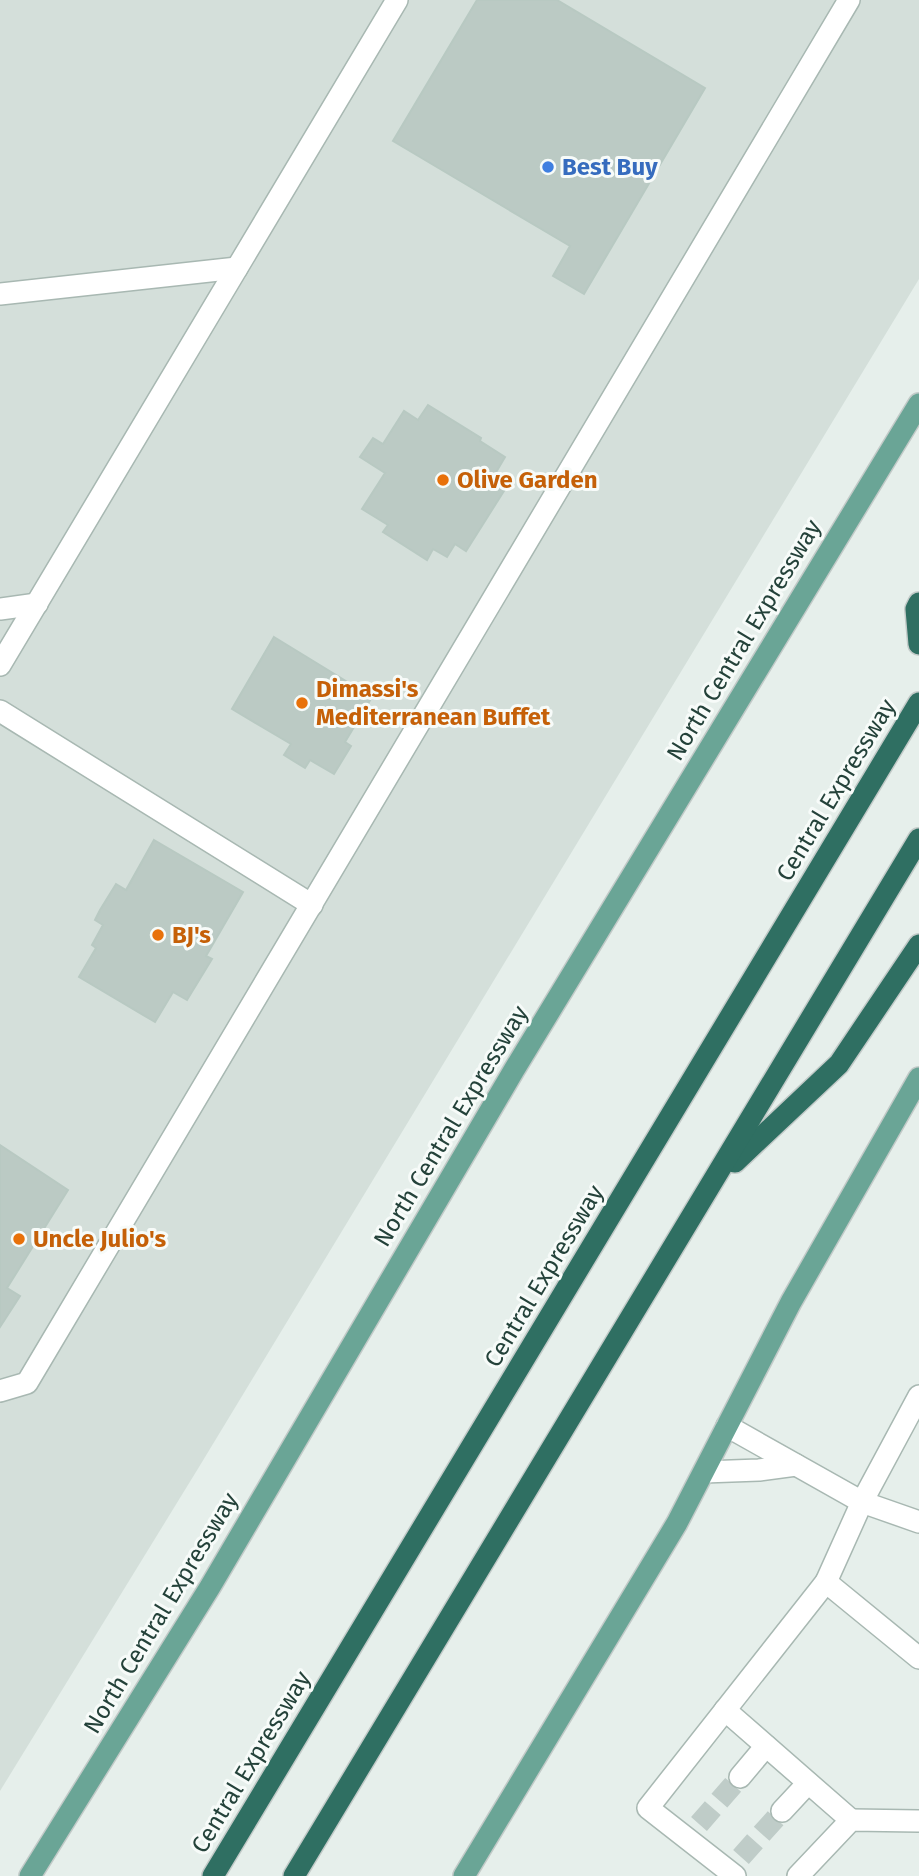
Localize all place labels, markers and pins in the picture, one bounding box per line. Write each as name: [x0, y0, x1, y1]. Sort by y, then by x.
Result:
place label: Best Buy: [562, 153, 658, 181]
marker: Best Buy: [540, 159, 556, 175]
place label: Olive Garden: [457, 466, 598, 494]
marker: Olive Garden: [435, 472, 451, 488]
place label: Dimassi's Mediterranean Buffet: [316, 675, 551, 731]
marker: Dimassi's Mediterranean Buffet: [294, 695, 310, 711]
place label: BJ's: [172, 921, 211, 949]
marker: BJ's: [150, 927, 166, 943]
place label: Uncle Julio's: [33, 1225, 166, 1253]
marker: Uncle Julio's: [11, 1231, 27, 1247]

